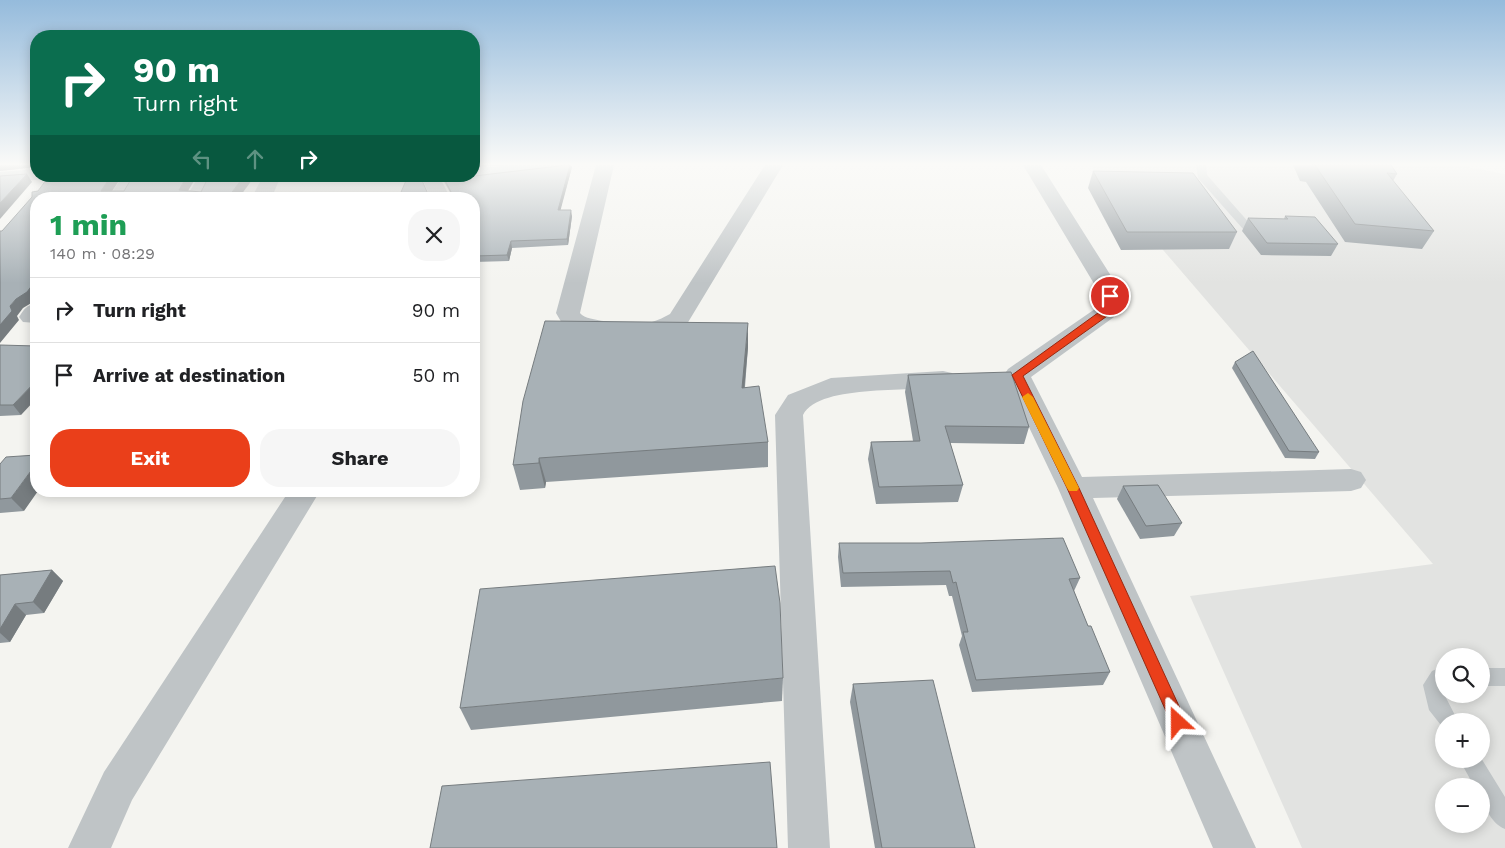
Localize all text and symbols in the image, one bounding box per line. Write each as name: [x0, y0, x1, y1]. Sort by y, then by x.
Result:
text: 90 m: [133, 49, 220, 91]
icon: right: [50, 50, 115, 115]
text: Turn right: [133, 91, 238, 116]
icon: left: [188, 145, 216, 173]
icon: ahead: [241, 145, 269, 173]
icon: right: [294, 145, 322, 173]
text: 1 min: [50, 207, 127, 242]
button: close: [408, 209, 460, 261]
text: 140 m · 08:29: [50, 244, 155, 263]
pin: [1089, 275, 1131, 317]
icon: arrive: [1096, 282, 1124, 310]
icon: right: [50, 296, 78, 324]
text: Turn right: [93, 299, 186, 322]
text: 90 m: [412, 299, 460, 322]
icon: arrive: [50, 361, 78, 389]
text: Arrive at destination: [93, 364, 285, 387]
text: 50 m: [413, 364, 460, 387]
button: Exit: [50, 429, 250, 487]
button: Share: [260, 429, 460, 487]
map controls: [1435, 648, 1490, 833]
button: search: [1435, 648, 1490, 703]
position arrow: [1151, 695, 1203, 747]
button: +: [1435, 713, 1490, 768]
button: −: [1435, 778, 1490, 833]

